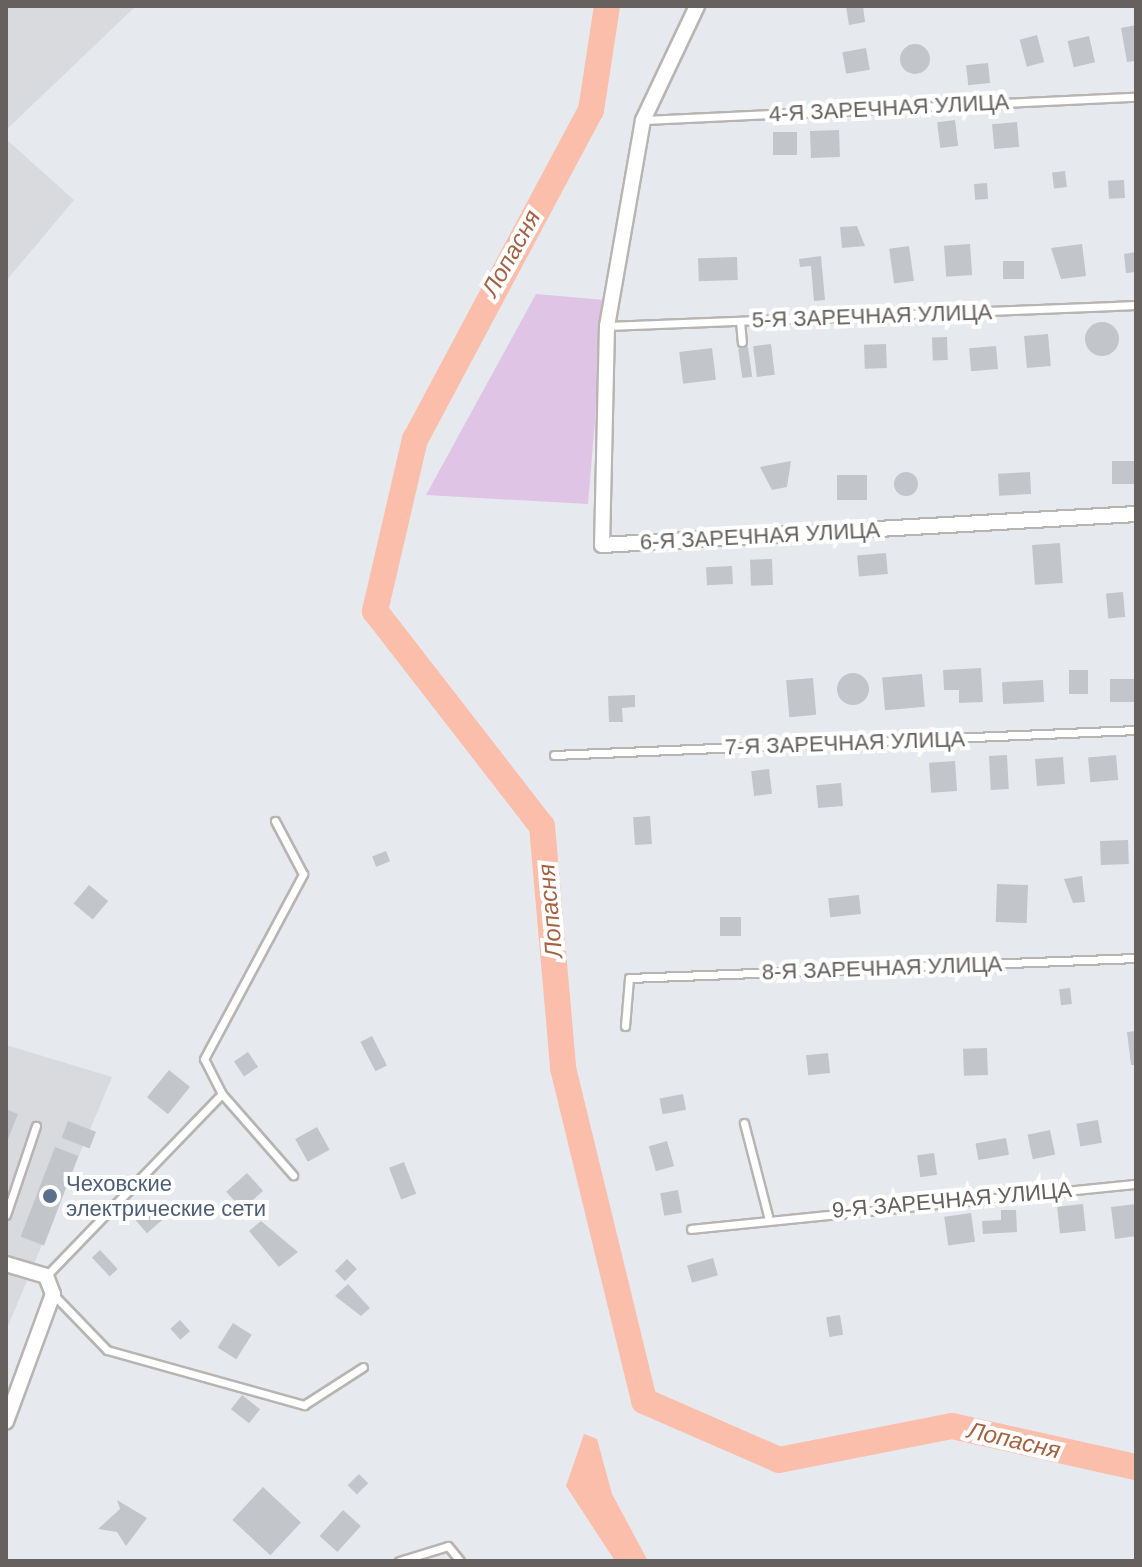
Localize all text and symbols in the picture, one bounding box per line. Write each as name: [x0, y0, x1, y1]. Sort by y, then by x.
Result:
street label: 4-Я ЗАРЕЧНАЯ УЛИЦА: [768, 89, 1010, 127]
water label: Лопасня: [476, 205, 546, 301]
street label: 5-Я ЗАРЕЧНАЯ УЛИЦА: [751, 299, 993, 333]
street label: 6-Я ЗАРЕЧНАЯ УЛИЦА: [639, 517, 881, 555]
street label: 7-Я ЗАРЕЧНАЯ УЛИЦА: [724, 726, 966, 760]
water label: Лопасня: [532, 863, 568, 959]
street label: 8-Я ЗАРЕЧНАЯ УЛИЦА: [761, 951, 1003, 985]
place label: Чеховские электрические сети: [66, 1170, 266, 1222]
street label: 9-Я ЗАРЕЧНАЯ УЛИЦА: [831, 1176, 1073, 1224]
marker: Чеховские электрические сети: [41, 1187, 59, 1205]
water label: Лопасня: [965, 1415, 1063, 1465]

